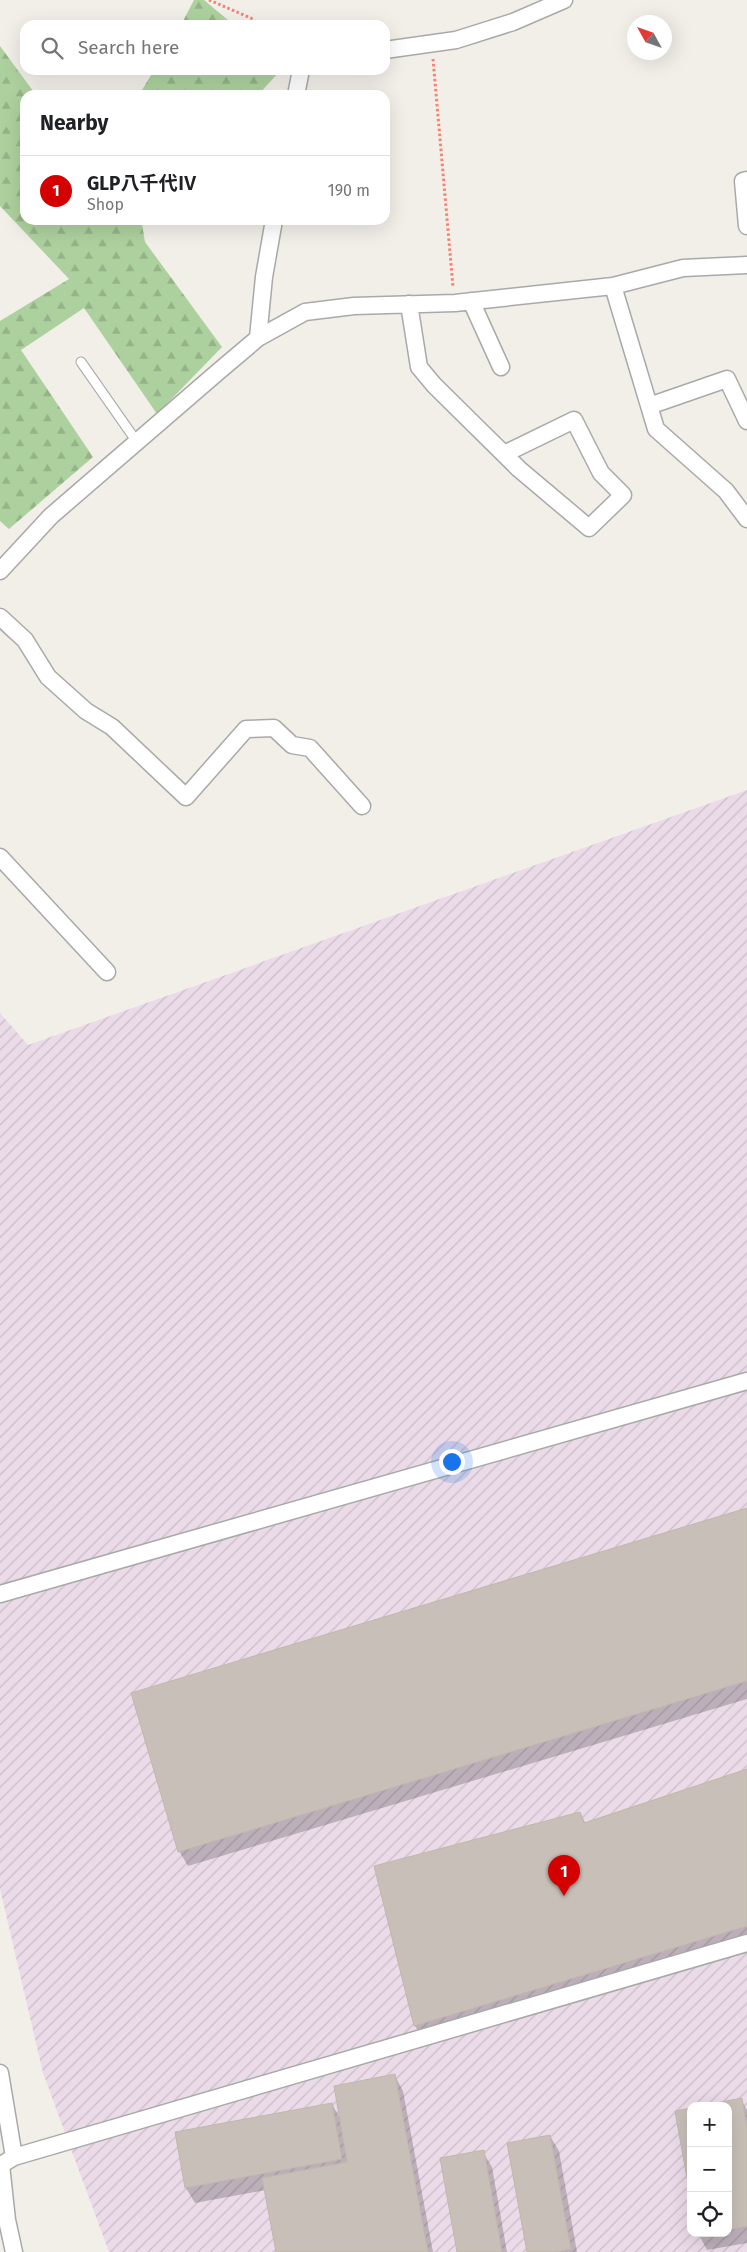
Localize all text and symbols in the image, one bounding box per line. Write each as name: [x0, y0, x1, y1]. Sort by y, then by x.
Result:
north arrow: [627, 15, 672, 60]
search box: [20, 20, 390, 75]
icon: search: [38, 34, 66, 62]
text: Search here: [78, 36, 179, 59]
text: Nearby: [40, 110, 108, 136]
text: GLP八千代Ⅳ: [87, 172, 196, 195]
text: 1: [52, 181, 60, 200]
text: 190 m: [328, 181, 370, 200]
text: Shop: [87, 195, 124, 214]
your location: [439, 1449, 465, 1475]
pin: 1: [548, 1855, 580, 1896]
map controls: [687, 2102, 732, 2237]
button: +: [687, 2102, 732, 2147]
button: −: [687, 2147, 732, 2192]
button: locate: [687, 2192, 732, 2237]

